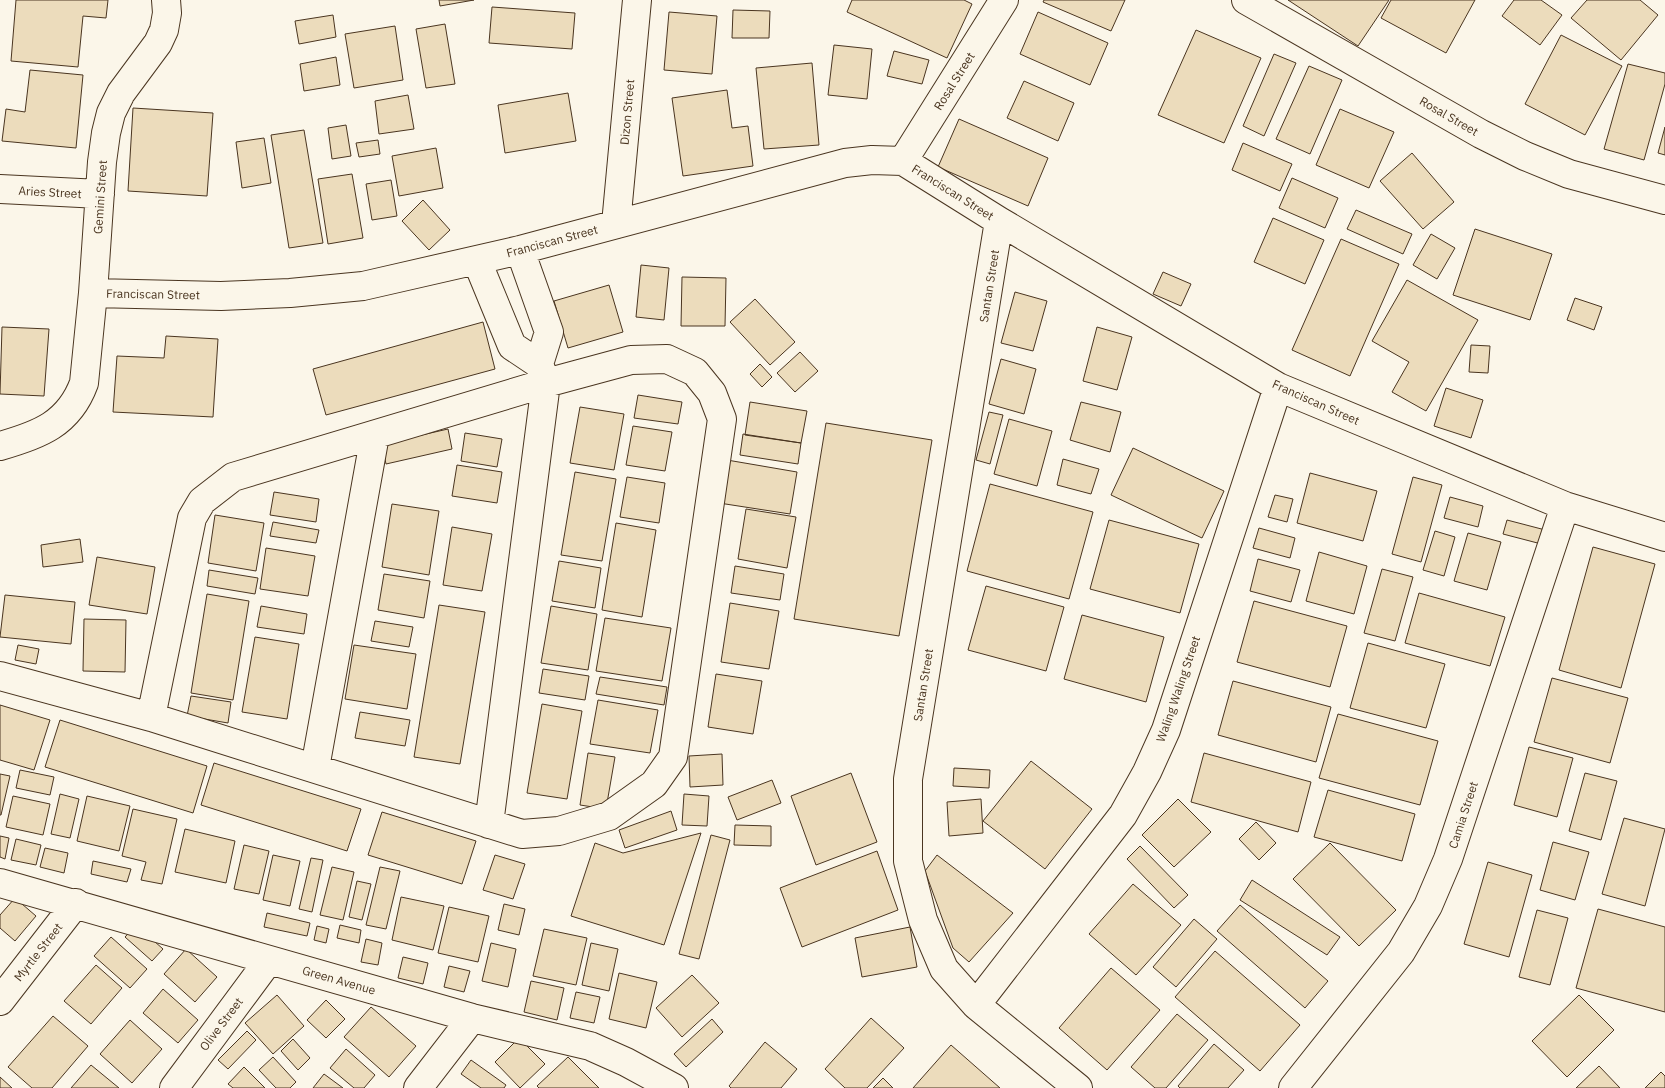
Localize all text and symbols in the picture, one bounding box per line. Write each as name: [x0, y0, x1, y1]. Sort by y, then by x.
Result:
street label: Rosal Street: [930, 49, 978, 113]
street label: Dizon Street: [617, 79, 637, 145]
street label: Rosal Street: [1417, 93, 1481, 139]
street label: Gemini Street: [90, 160, 110, 234]
street label: Franciscan Street: [909, 161, 997, 223]
street label: Aries Street: [18, 183, 82, 201]
street label: Franciscan Street: [505, 222, 599, 260]
street label: Santan Street: [976, 249, 1002, 323]
street label: Franciscan Street: [106, 286, 200, 302]
street label: Franciscan Street: [1270, 376, 1362, 428]
street label: Waling Waling Street: [1153, 634, 1203, 744]
street label: Santan Street: [910, 648, 936, 722]
street label: Camia Street: [1445, 780, 1481, 850]
street label: Myrtle Street: [11, 920, 65, 984]
street label: Green Avenue: [301, 962, 378, 998]
street label: Olive Street: [196, 994, 246, 1054]

